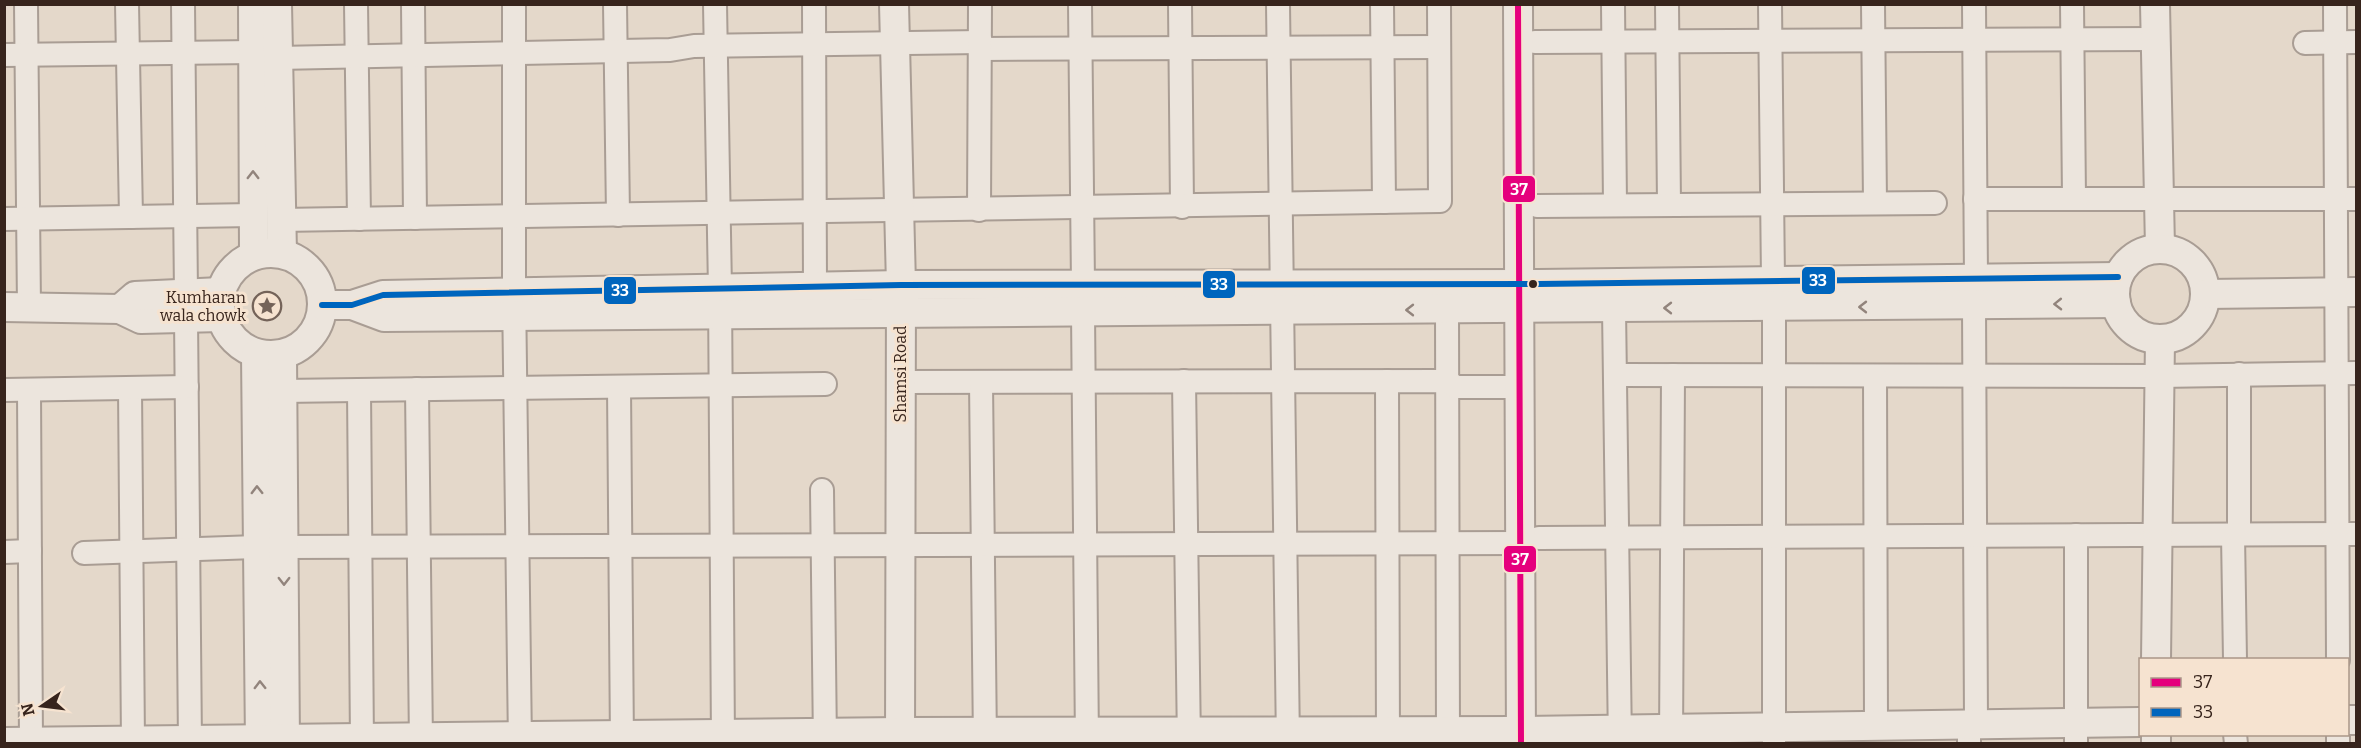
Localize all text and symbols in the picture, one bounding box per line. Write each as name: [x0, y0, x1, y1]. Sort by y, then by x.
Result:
one-way arrow: [247, 171, 259, 180]
line badge: 37: [1502, 175, 1536, 203]
text: 37: [1510, 180, 1528, 199]
line badge: 33: [1801, 266, 1836, 295]
line badge: 33: [1202, 270, 1236, 299]
text: 33: [1809, 271, 1827, 290]
text: 33: [1210, 275, 1228, 294]
line badge: 33: [603, 276, 637, 305]
unlabelled marker: [1527, 278, 1539, 290]
text: 33: [611, 281, 629, 300]
place label: Kumharan wala chowk: [159, 288, 246, 325]
place icon: Kumharan wala chowk: [251, 290, 283, 322]
one-way arrow: [2053, 298, 2062, 310]
one-way arrow: [1858, 301, 1867, 313]
one-way arrow: [1663, 302, 1672, 314]
one-way arrow: [1405, 304, 1414, 316]
street label: Shamsi Road: [891, 325, 910, 422]
one-way arrow: [251, 486, 264, 495]
line badge: 37: [1503, 545, 1537, 573]
text: 37: [1511, 550, 1529, 569]
one-way arrow: [278, 577, 290, 586]
legend: [2139, 658, 2349, 736]
text: 37: [2193, 671, 2212, 693]
north arrow: [12, 676, 72, 736]
one-way arrow: [254, 681, 266, 690]
text: N: [17, 701, 39, 718]
text: 33: [2193, 701, 2213, 723]

